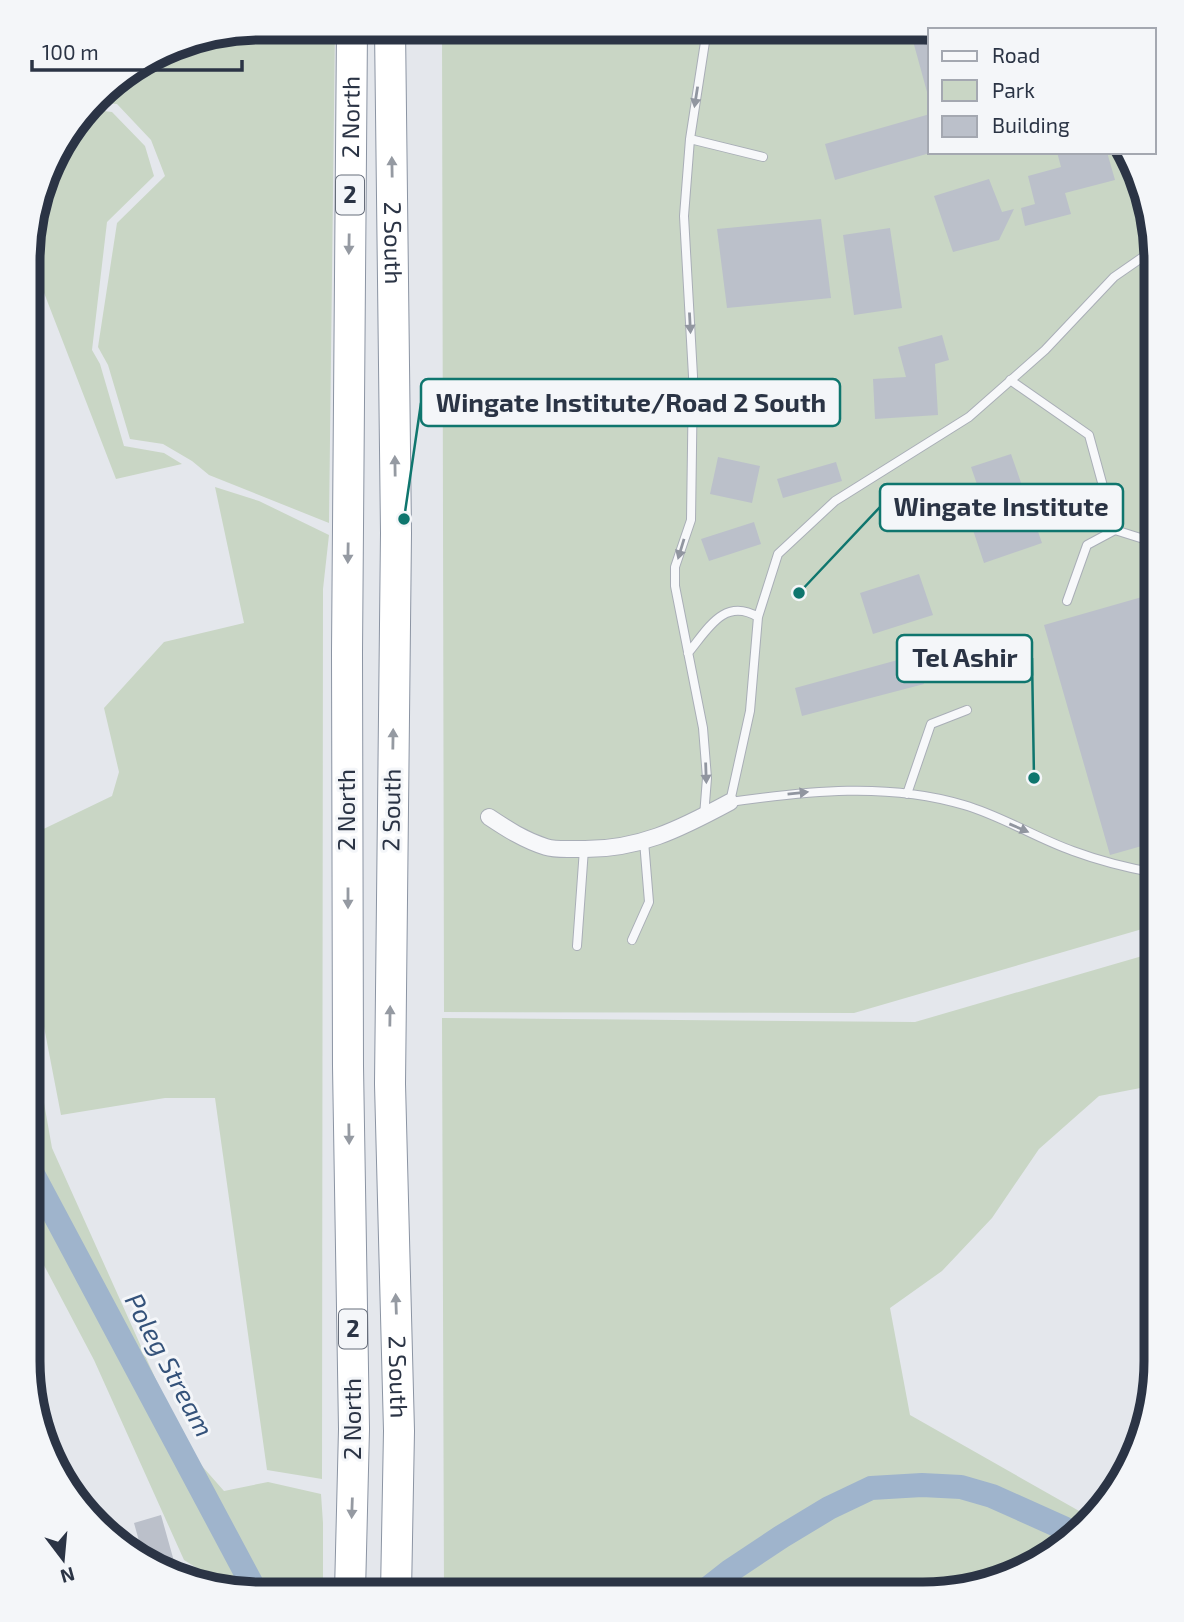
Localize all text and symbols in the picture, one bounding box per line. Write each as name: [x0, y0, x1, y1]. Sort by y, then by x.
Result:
scale bar: [32, 28, 242, 72]
legend: [928, 28, 1156, 154]
text: 100 m: [42, 39, 99, 64]
text: Road: [992, 42, 1040, 67]
street label: 2 North: [335, 76, 365, 158]
text: Park: [992, 77, 1035, 102]
one-way arrow: [690, 86, 701, 108]
text: Building: [992, 112, 1070, 137]
one-way arrow: [386, 156, 398, 178]
road number: 2: [336, 176, 364, 214]
street label: 2 South: [379, 201, 409, 285]
one-way arrow: [344, 233, 355, 255]
one-way arrow: [685, 313, 696, 335]
callout: Wingate Institute/Road 2 South: [421, 379, 840, 426]
text: Wingate Institute/Road 2 South: [436, 386, 826, 417]
one-way arrow: [390, 455, 401, 477]
callout: Wingate Institute: [880, 484, 1123, 531]
text: Wingate Institute: [893, 490, 1109, 521]
one-way arrow: [675, 539, 685, 560]
one-way arrow: [342, 542, 354, 564]
callout: Tel Ashir: [897, 635, 1032, 682]
text: Tel Ashir: [912, 641, 1018, 672]
one-way arrow: [387, 728, 399, 750]
one-way arrow: [700, 762, 711, 784]
street label: 2 South: [375, 768, 406, 852]
street label: 2 North: [331, 769, 360, 851]
one-way arrow: [787, 787, 809, 798]
one-way arrow: [1009, 822, 1029, 834]
one-way arrow: [342, 887, 354, 909]
one-way arrow: [384, 1004, 396, 1026]
one-way arrow: [344, 1123, 355, 1145]
water label: Poleg Stream: [120, 1287, 221, 1441]
one-way arrow: [390, 1293, 401, 1315]
road number: 2: [339, 1310, 367, 1348]
street label: 2 South: [384, 1335, 415, 1419]
street label: 2 North: [337, 1378, 366, 1460]
one-way arrow: [347, 1498, 358, 1520]
north arrow: [28, 1524, 98, 1594]
text: N: [58, 1563, 78, 1589]

